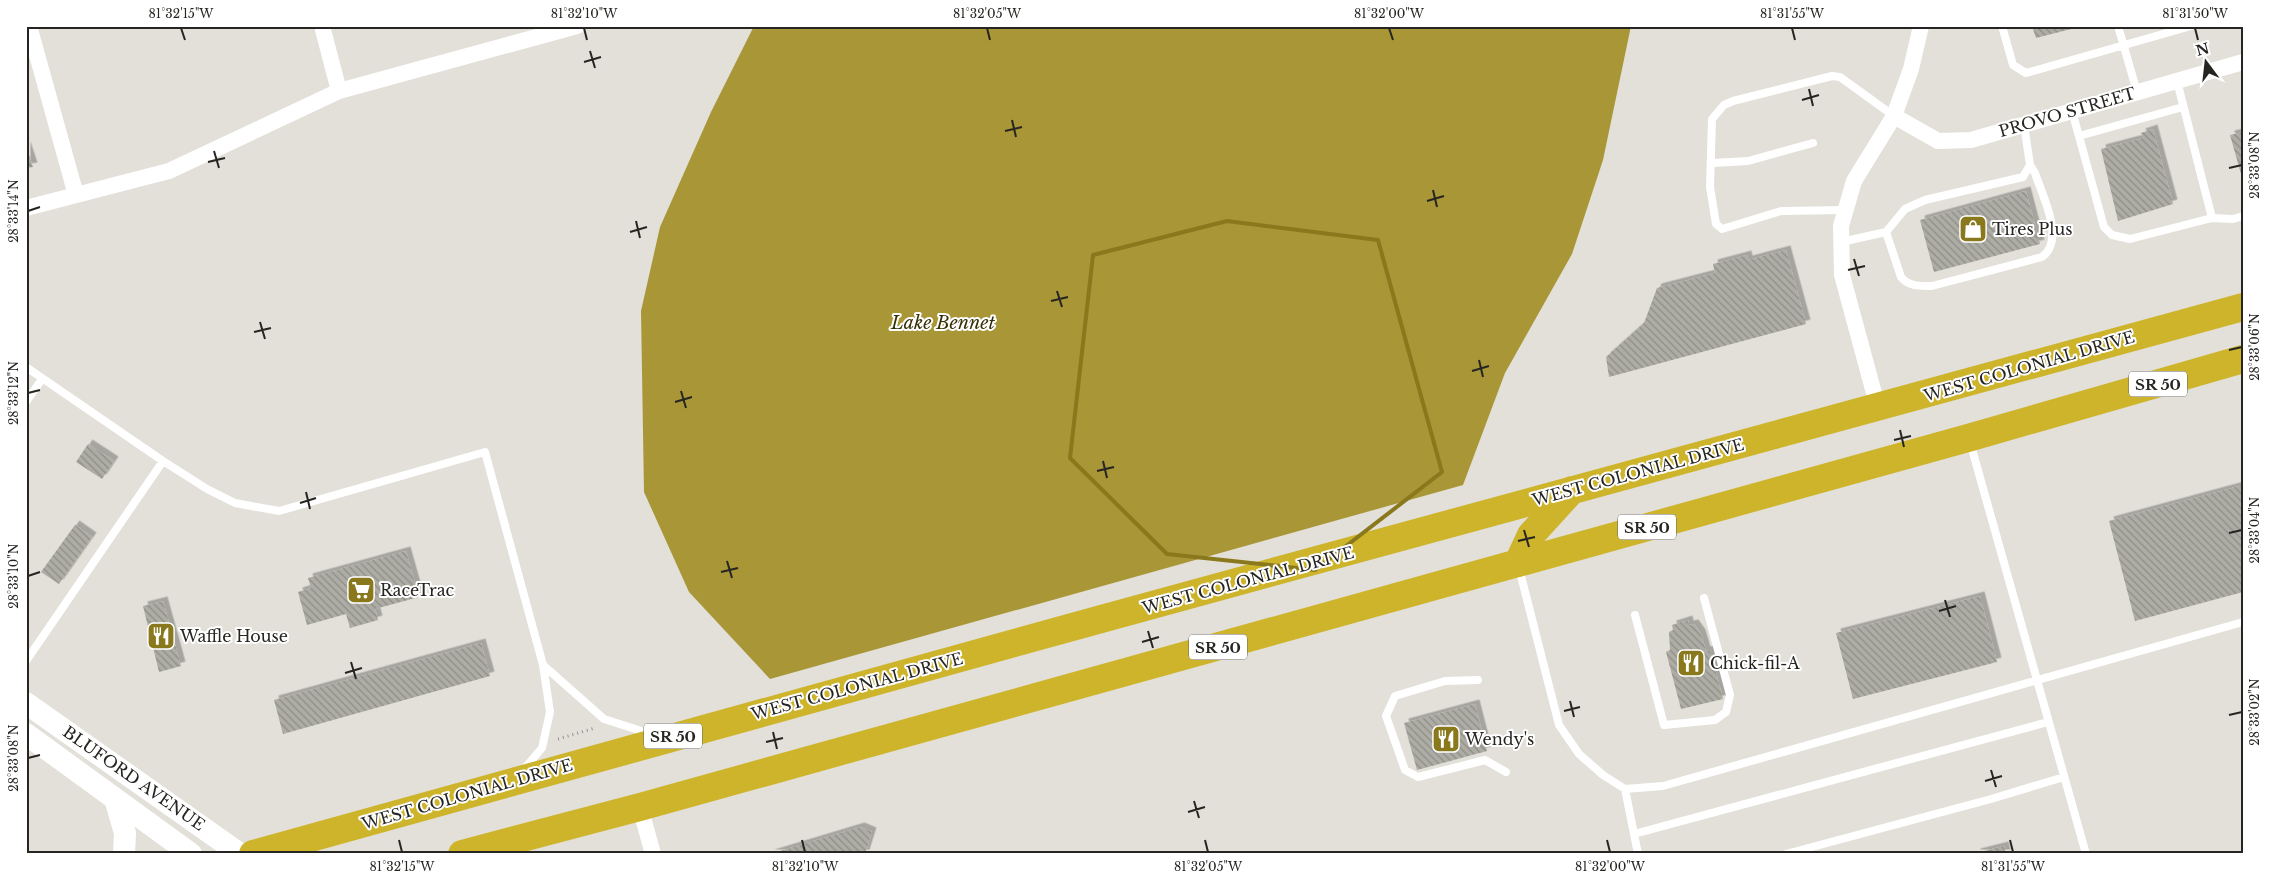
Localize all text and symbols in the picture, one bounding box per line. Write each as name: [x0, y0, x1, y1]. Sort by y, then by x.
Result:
text: 81°32'15"W: [149, 6, 214, 21]
text: 81°32'10"W: [551, 6, 618, 21]
text: 81°32'05"W: [953, 6, 1022, 21]
text: 81°32'00"W: [1354, 6, 1425, 21]
text: 81°31'55"W: [1760, 6, 1825, 21]
text: 81°31'50"W: [2162, 6, 2229, 21]
north arrow: [2182, 38, 2232, 88]
text: N: [2194, 39, 2211, 60]
street label: PROVO STREET: [1996, 83, 2138, 141]
text: 28°33'08"N: [2247, 131, 2262, 199]
text: 28°33'14"N: [6, 179, 21, 243]
shop icon: Tires Plus: [1958, 214, 1988, 244]
place label: Tires Plus: [1992, 219, 2072, 239]
water label: Lake Bennet: [890, 312, 995, 334]
text: 28°33'06"N: [2247, 313, 2262, 381]
street label: WEST COLONIAL DRIVE: [1920, 326, 2137, 406]
text: 28°33'12"N: [6, 361, 21, 425]
road number: SR 50: [2129, 372, 2187, 396]
street label: WEST COLONIAL DRIVE: [1529, 434, 1746, 510]
text: 28°33'04"N: [2247, 496, 2262, 563]
road number: SR 50: [1618, 514, 1676, 540]
street label: WEST COLONIAL DRIVE: [1139, 542, 1356, 618]
text: 28°33'10"N: [6, 543, 21, 609]
supermarket icon: RaceTrac: [346, 575, 376, 605]
place label: RaceTrac: [380, 580, 455, 600]
restaurant icon: Waffle House: [146, 621, 176, 651]
place label: Waffle House: [179, 626, 288, 646]
road number: SR 50: [1189, 634, 1247, 660]
street label: WEST COLONIAL DRIVE: [748, 648, 965, 724]
restaurant icon: Chick-fil-A: [1676, 648, 1706, 678]
place label: Chick-fil-A: [1710, 653, 1800, 673]
text: 28°33'02"N: [2247, 678, 2262, 746]
street label: BLUFORD AVENUE: [59, 721, 209, 835]
text: 28°33'08"N: [6, 724, 21, 792]
road number: SR 50: [644, 724, 702, 748]
restaurant icon: Wendy's: [1431, 724, 1461, 754]
place label: Wendy's: [1464, 729, 1534, 749]
street label: WEST COLONIAL DRIVE: [358, 754, 575, 834]
text: 81°32'15"W: [370, 859, 435, 874]
text: 81°32'10"W: [772, 859, 839, 874]
text: 81°32'05"W: [1174, 859, 1243, 874]
text: 81°32'00"W: [1575, 859, 1646, 874]
text: 81°31'55"W: [1981, 859, 2046, 874]

